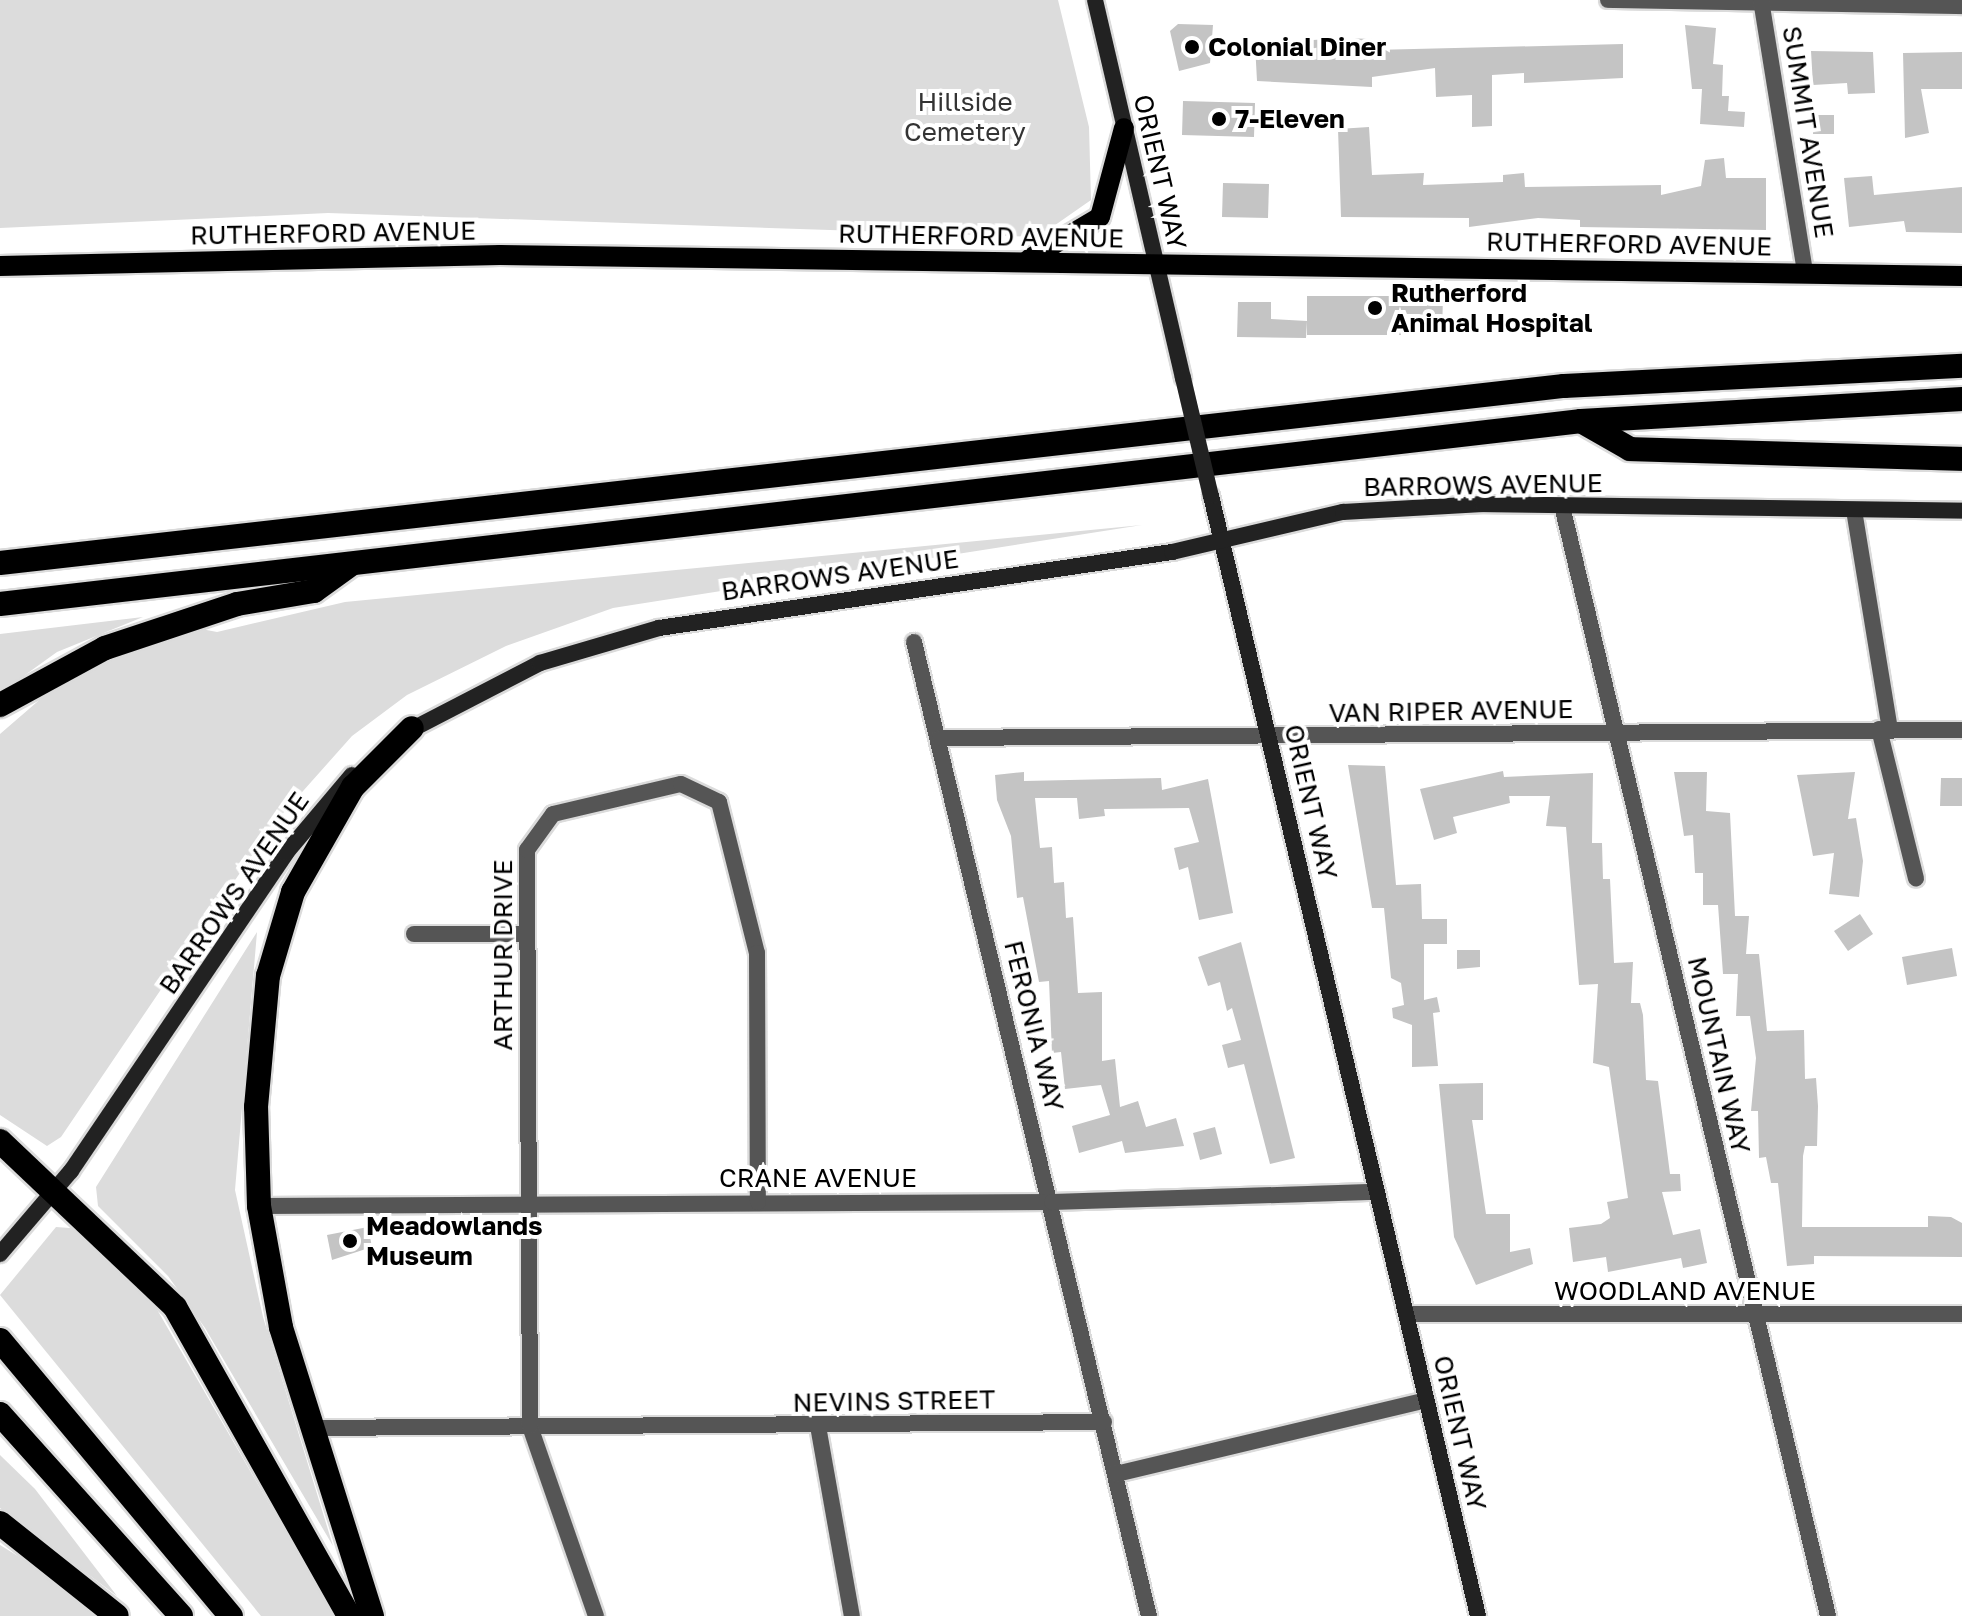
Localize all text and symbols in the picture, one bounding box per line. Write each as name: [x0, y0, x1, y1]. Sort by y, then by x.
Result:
street label: SUMMIT AVENUE: [1776, 24, 1840, 240]
place label: Colonial Diner: [1208, 31, 1386, 63]
marker: Colonial Diner: [1183, 38, 1201, 56]
park label: Hillside Cemetery: [904, 86, 1026, 148]
street label: ORIENT WAY: [1127, 91, 1193, 253]
place label: 7-Eleven: [1235, 103, 1345, 135]
marker: 7-Eleven: [1210, 110, 1228, 128]
street label: RUTHERFORD AVENUE: [190, 215, 476, 251]
street label: RUTHERFORD AVENUE: [838, 218, 1124, 254]
street label: RUTHERFORD AVENUE: [1486, 226, 1772, 262]
place label: Rutherford Animal Hospital: [1391, 277, 1593, 338]
marker: Rutherford Animal Hospital: [1366, 299, 1384, 317]
street label: BARROWS AVENUE: [1363, 467, 1603, 503]
street label: BARROWS AVENUE: [719, 543, 961, 607]
street label: VAN RIPER AVENUE: [1328, 693, 1574, 729]
street label: ORIENT WAY: [1278, 721, 1344, 883]
street label: BARROWS AVENUE: [153, 786, 315, 1000]
street label: ARTHUR DRIVE: [487, 859, 519, 1051]
street label: FERONIA WAY: [998, 937, 1070, 1115]
street label: MOUNTAIN WAY: [1681, 954, 1757, 1156]
street label: CRANE AVENUE: [719, 1162, 917, 1194]
place label: Meadowlands Museum: [366, 1210, 543, 1272]
marker: Meadowlands Museum: [341, 1232, 359, 1250]
street label: WOODLAND AVENUE: [1554, 1275, 1816, 1307]
street label: ORIENT WAY: [1427, 1352, 1493, 1514]
street label: NEVINS STREET: [792, 1384, 996, 1418]

